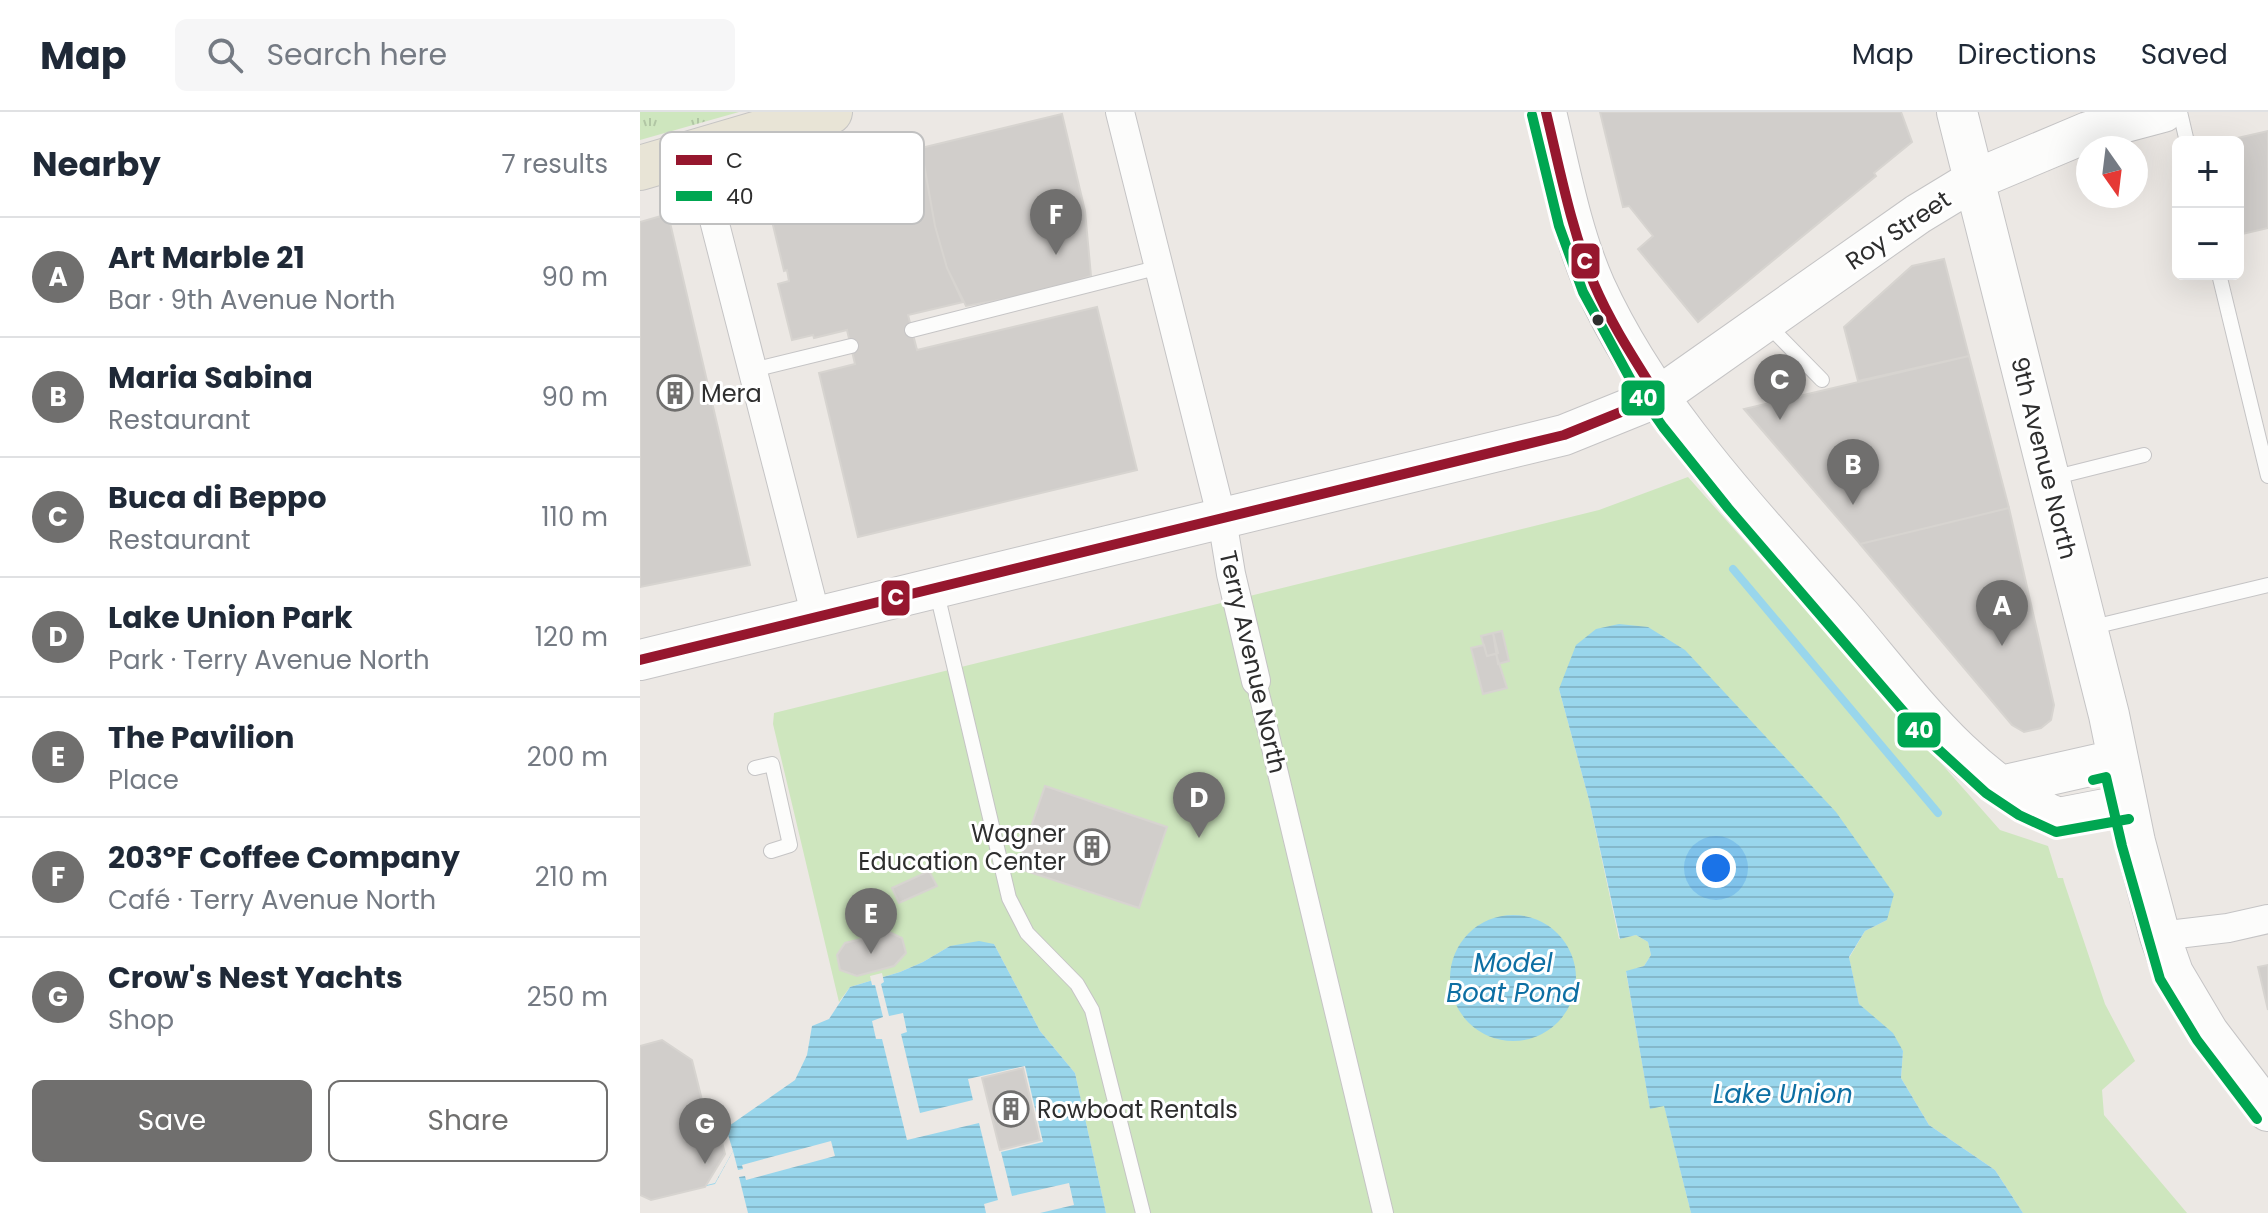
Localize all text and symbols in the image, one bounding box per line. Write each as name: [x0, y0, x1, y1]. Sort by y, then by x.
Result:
search box: [175, 19, 735, 91]
text: Map: [40, 29, 127, 82]
icon: search: [203, 33, 247, 77]
text: Search here: [267, 33, 447, 76]
text: Map: [1852, 35, 1914, 74]
text: Directions: [1958, 35, 2097, 74]
text: Saved: [2141, 35, 2228, 74]
legend: [660, 132, 924, 224]
north arrow: [2076, 136, 2148, 208]
map controls: [2172, 136, 2244, 280]
button: +: [2172, 136, 2244, 208]
text: Nearby: [32, 140, 161, 188]
text: C: [726, 145, 743, 176]
text: 7 results: [501, 146, 608, 182]
text: 40: [726, 181, 754, 212]
street label: Roy Street: [1839, 183, 1957, 277]
pin: F: [1030, 189, 1082, 255]
button: −: [2172, 208, 2244, 280]
text: Art Marble 21: [108, 236, 305, 279]
line badge: C: [1570, 242, 1601, 280]
text: C: [1577, 246, 1593, 277]
text: A: [48, 259, 68, 295]
text: 90 m: [542, 259, 608, 295]
text: Bar · 9th Avenue North: [108, 282, 395, 318]
unlabelled marker: [1590, 312, 1606, 328]
street label: 9th Avenue North: [2003, 353, 2085, 563]
pin: C: [1754, 354, 1806, 420]
text: Maria Sabina: [108, 356, 313, 399]
building icon: Mera: [656, 374, 694, 412]
place label: Mera: [701, 377, 762, 410]
text: B: [49, 379, 67, 415]
text: 90 m: [542, 379, 608, 415]
line badge: 40: [1620, 379, 1666, 417]
text: 40: [1628, 383, 1658, 414]
text: Restaurant: [108, 402, 251, 438]
pin: B: [1827, 439, 1879, 505]
text: Buca di Beppo: [108, 476, 327, 519]
text: C: [48, 499, 68, 535]
text: 110 m: [541, 499, 608, 535]
text: Restaurant: [108, 522, 251, 558]
street label: Terry Avenue North: [1211, 547, 1295, 777]
line badge: C: [880, 579, 911, 617]
pin: A: [1976, 580, 2028, 646]
text: C: [888, 582, 904, 613]
text: Lake Union Park: [108, 596, 352, 639]
text: D: [49, 619, 67, 655]
text: 120 m: [535, 619, 608, 655]
text: Park · Terry Avenue North: [108, 642, 430, 678]
line badge: 40: [1896, 711, 1942, 749]
text: 40: [1904, 715, 1934, 746]
text: The Pavilion: [108, 716, 295, 759]
text: E: [51, 739, 65, 775]
text: 200 m: [527, 739, 608, 775]
text: Place: [108, 762, 179, 798]
pin: D: [1173, 772, 1225, 838]
place label: Wagner Education Center: [858, 817, 1066, 878]
building icon: Wagner Education Center: [1073, 828, 1111, 866]
text: 203ºF Coffee Company: [108, 836, 460, 879]
your location: [1696, 848, 1736, 888]
text: F: [51, 859, 65, 895]
text: 210 m: [535, 859, 608, 895]
text: Café · Terry Avenue North: [108, 882, 436, 918]
pin: E: [845, 888, 897, 954]
water label: Model Boat Pond: [1446, 945, 1580, 1011]
text: Crow's Nest Yachts: [108, 956, 403, 999]
text: G: [48, 979, 68, 1015]
text: 250 m: [527, 979, 608, 1015]
text: Shop: [108, 1002, 174, 1038]
water label: Lake Union: [1713, 1076, 1853, 1112]
button: Save: [32, 1080, 312, 1162]
button: Share: [328, 1080, 608, 1162]
building icon: Rowboat Rentals: [992, 1090, 1030, 1128]
place label: Rowboat Rentals: [1037, 1093, 1238, 1126]
pin: G: [679, 1098, 731, 1164]

